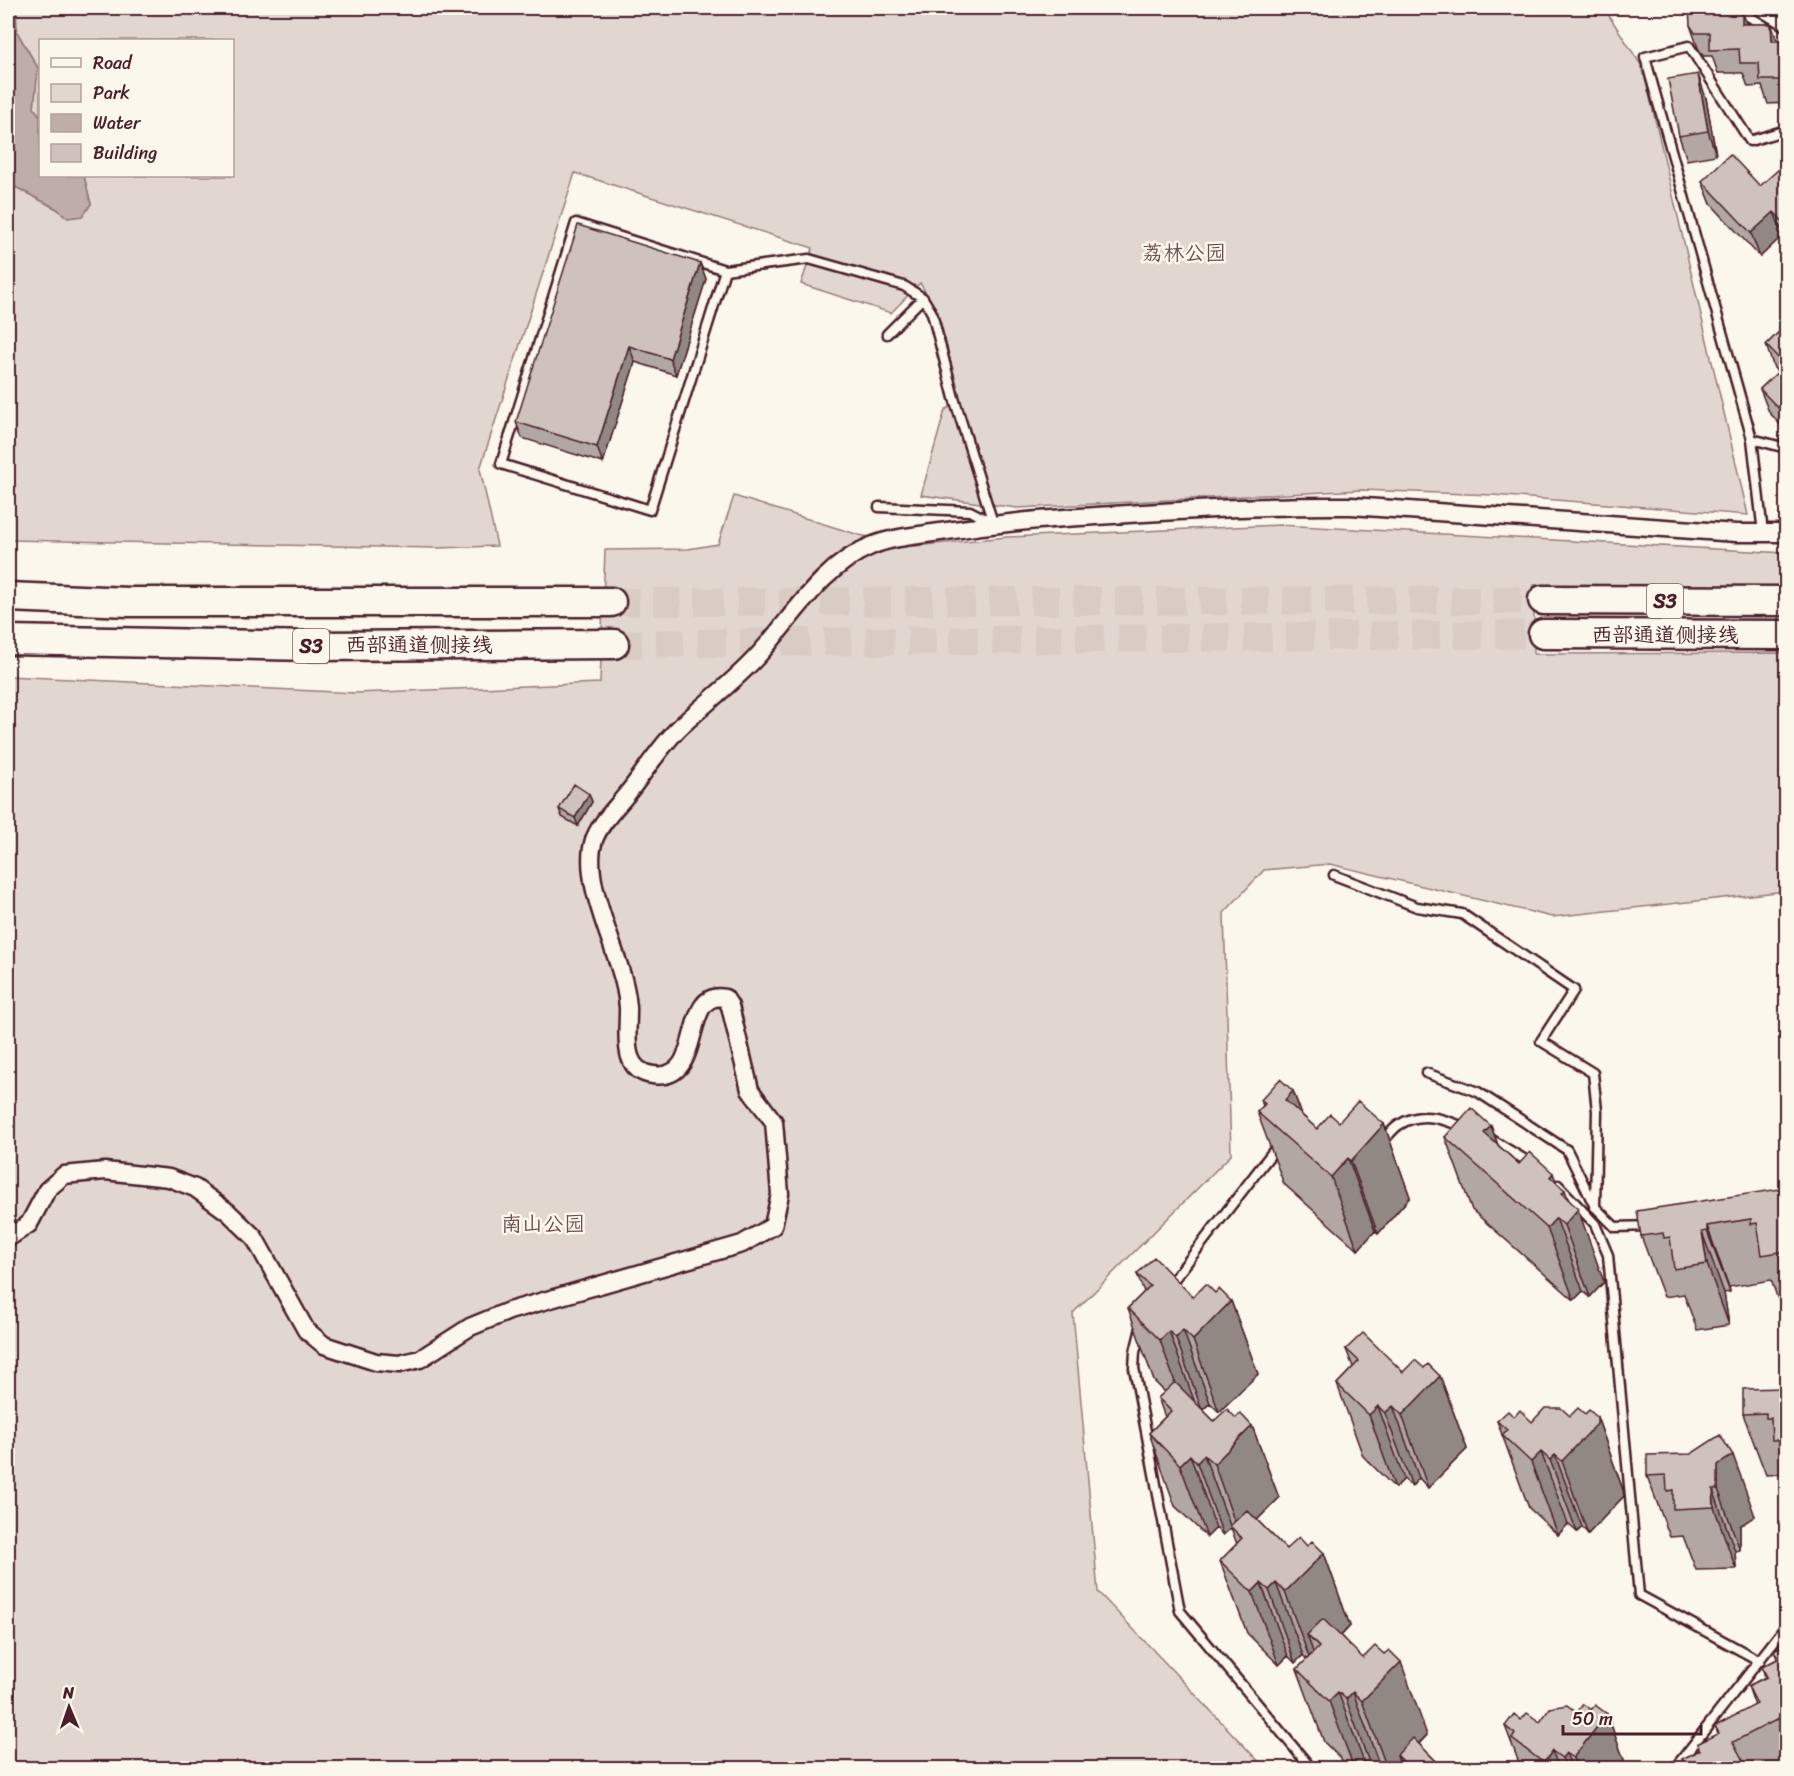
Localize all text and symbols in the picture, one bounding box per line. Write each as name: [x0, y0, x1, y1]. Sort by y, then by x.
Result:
legend: [39, 39, 234, 177]
text: Road: [93, 47, 133, 79]
text: Park: [93, 77, 130, 109]
text: Water: [93, 107, 142, 139]
text: Building: [93, 137, 157, 169]
park label: 荔林公园: [1142, 234, 1226, 272]
road number: S3: [1647, 584, 1683, 618]
street label: 西部通道侧接线: [1592, 616, 1739, 654]
street label: 西部通道侧接线: [346, 626, 493, 664]
road number: S3: [293, 629, 329, 663]
park label: 南山公园: [501, 1205, 585, 1243]
north arrow: [39, 1677, 99, 1737]
text: N: [61, 1678, 75, 1707]
scale bar: [1563, 1698, 1701, 1736]
text: 50 m: [1572, 1703, 1613, 1735]

